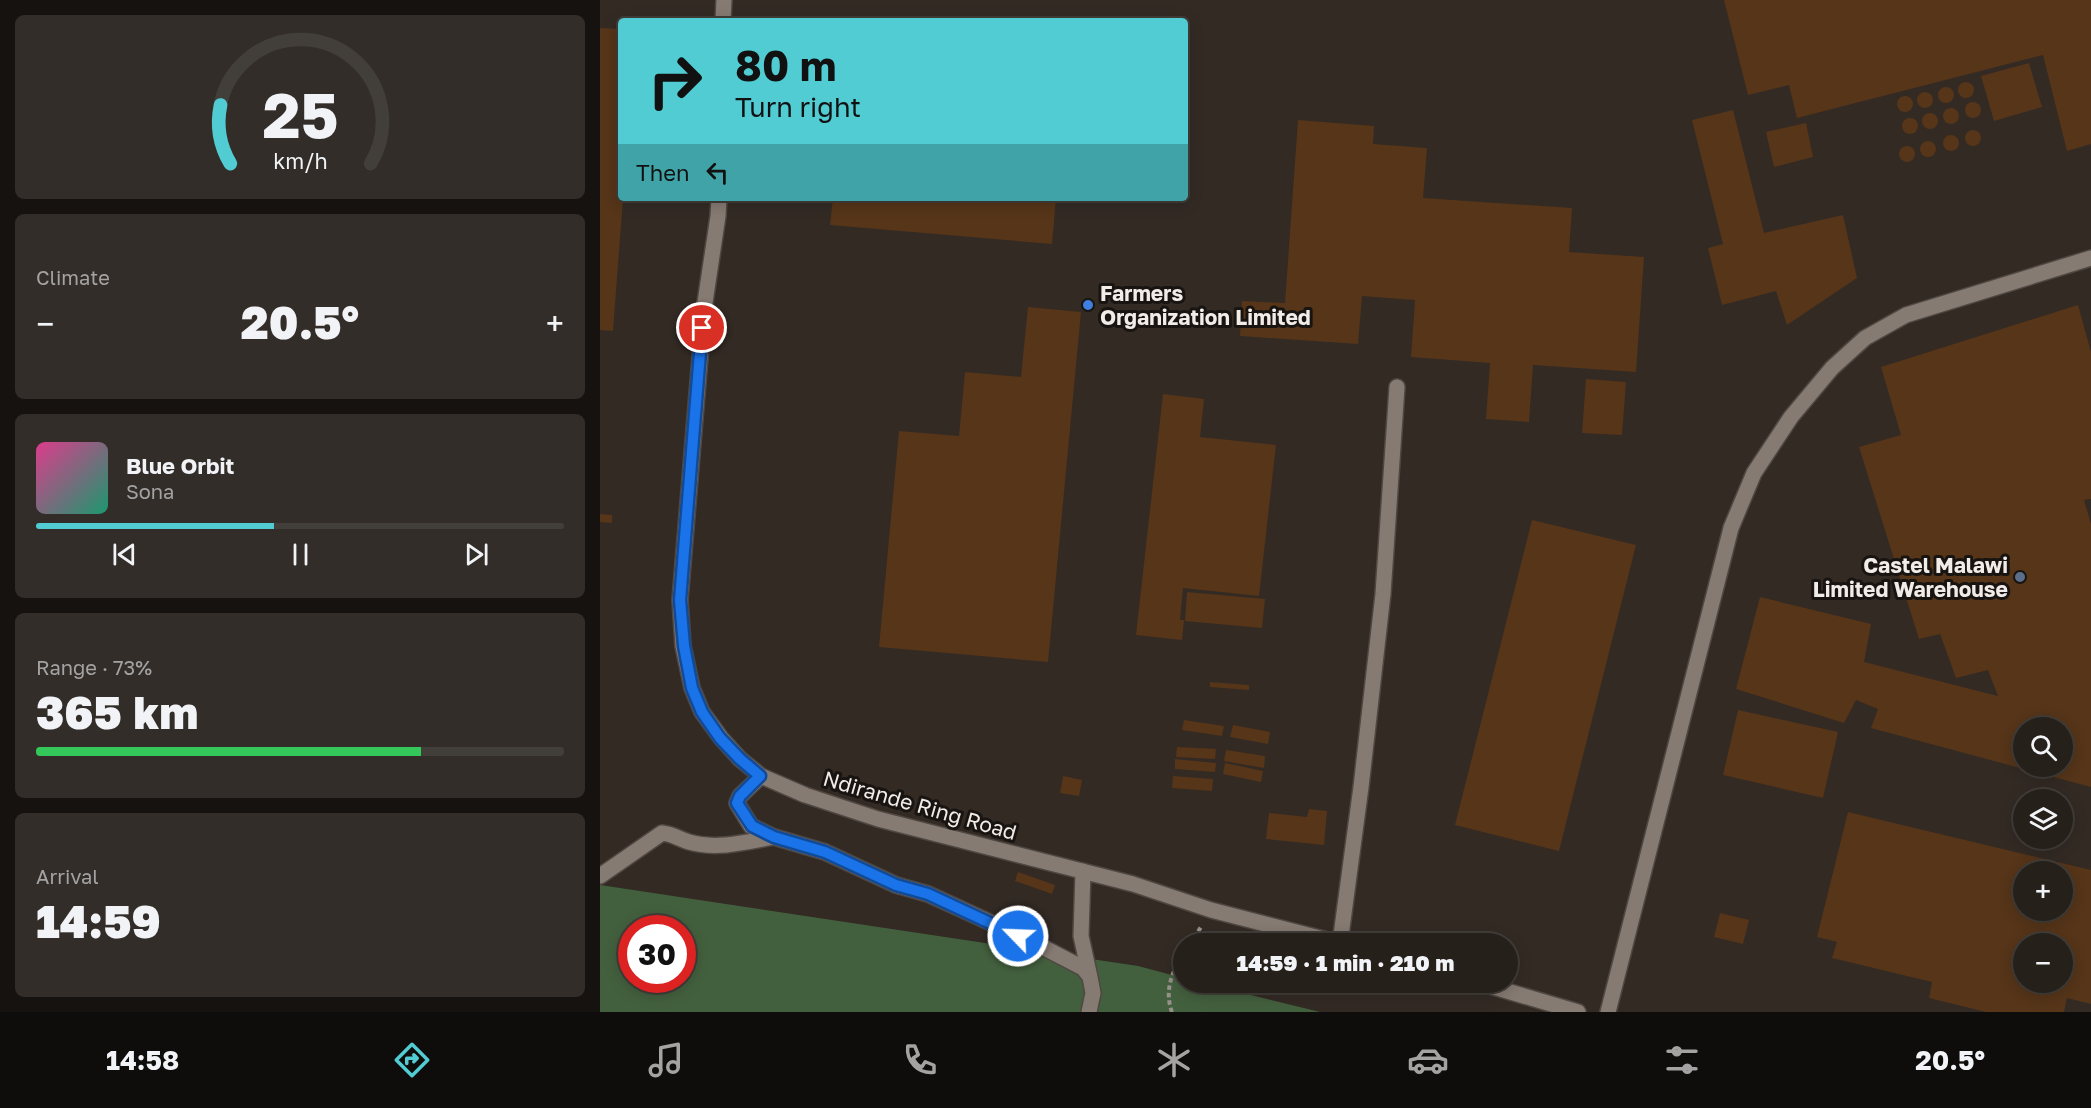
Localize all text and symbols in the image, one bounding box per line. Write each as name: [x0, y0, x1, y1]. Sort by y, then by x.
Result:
text: 80 m: [735, 40, 836, 90]
icon: right: [636, 42, 714, 120]
text: 25: [262, 77, 338, 152]
text: Turn right: [735, 91, 861, 123]
text: km/h: [273, 149, 327, 175]
icon: left: [701, 156, 734, 189]
text: Then: [636, 159, 689, 186]
text: Climate: [36, 265, 110, 289]
place label: Farmers Organization Limited: [1100, 280, 1311, 330]
text: 20.5°: [241, 295, 359, 349]
marker: Farmers Organization Limited: [1081, 298, 1095, 312]
pin: [676, 302, 727, 353]
text: −: [36, 304, 54, 343]
text: +: [546, 304, 564, 343]
icon: arrive: [685, 311, 718, 344]
text: Blue Orbit: [126, 452, 234, 479]
text: Sona: [126, 479, 174, 503]
icon: previous: [108, 538, 141, 571]
icon: pause: [284, 538, 317, 571]
icon: next: [460, 538, 493, 571]
place label: Castel Malawi Limited Warehouse: [1813, 552, 2008, 602]
marker: Castel Malawi Limited Warehouse: [2013, 570, 2027, 584]
text: Range · 73%: [36, 655, 152, 679]
text: 365 km: [36, 685, 198, 739]
map controls: [2013, 717, 2073, 993]
button: search: [2013, 717, 2073, 777]
street label: Ndirande Ring Road: [820, 765, 1020, 845]
button: layers: [2013, 789, 2073, 849]
button: +: [2013, 861, 2073, 921]
text: Arrival: [36, 864, 99, 888]
text: 14:59: [36, 894, 161, 948]
position arrow: [986, 904, 1050, 968]
speed limit sign: 30: [618, 915, 696, 993]
button: −: [2013, 933, 2073, 993]
text: 14:59 · 1 min · 210 m: [1237, 949, 1454, 976]
icon: directions: [391, 1039, 433, 1081]
icon: music: [645, 1039, 687, 1081]
icon: phone: [899, 1039, 941, 1081]
icon: climate: [1153, 1039, 1195, 1081]
icon: car: [1407, 1039, 1449, 1081]
icon: filters: [1661, 1039, 1703, 1081]
text: 14:58: [106, 1044, 179, 1076]
text: 20.5°: [1915, 1044, 1985, 1076]

